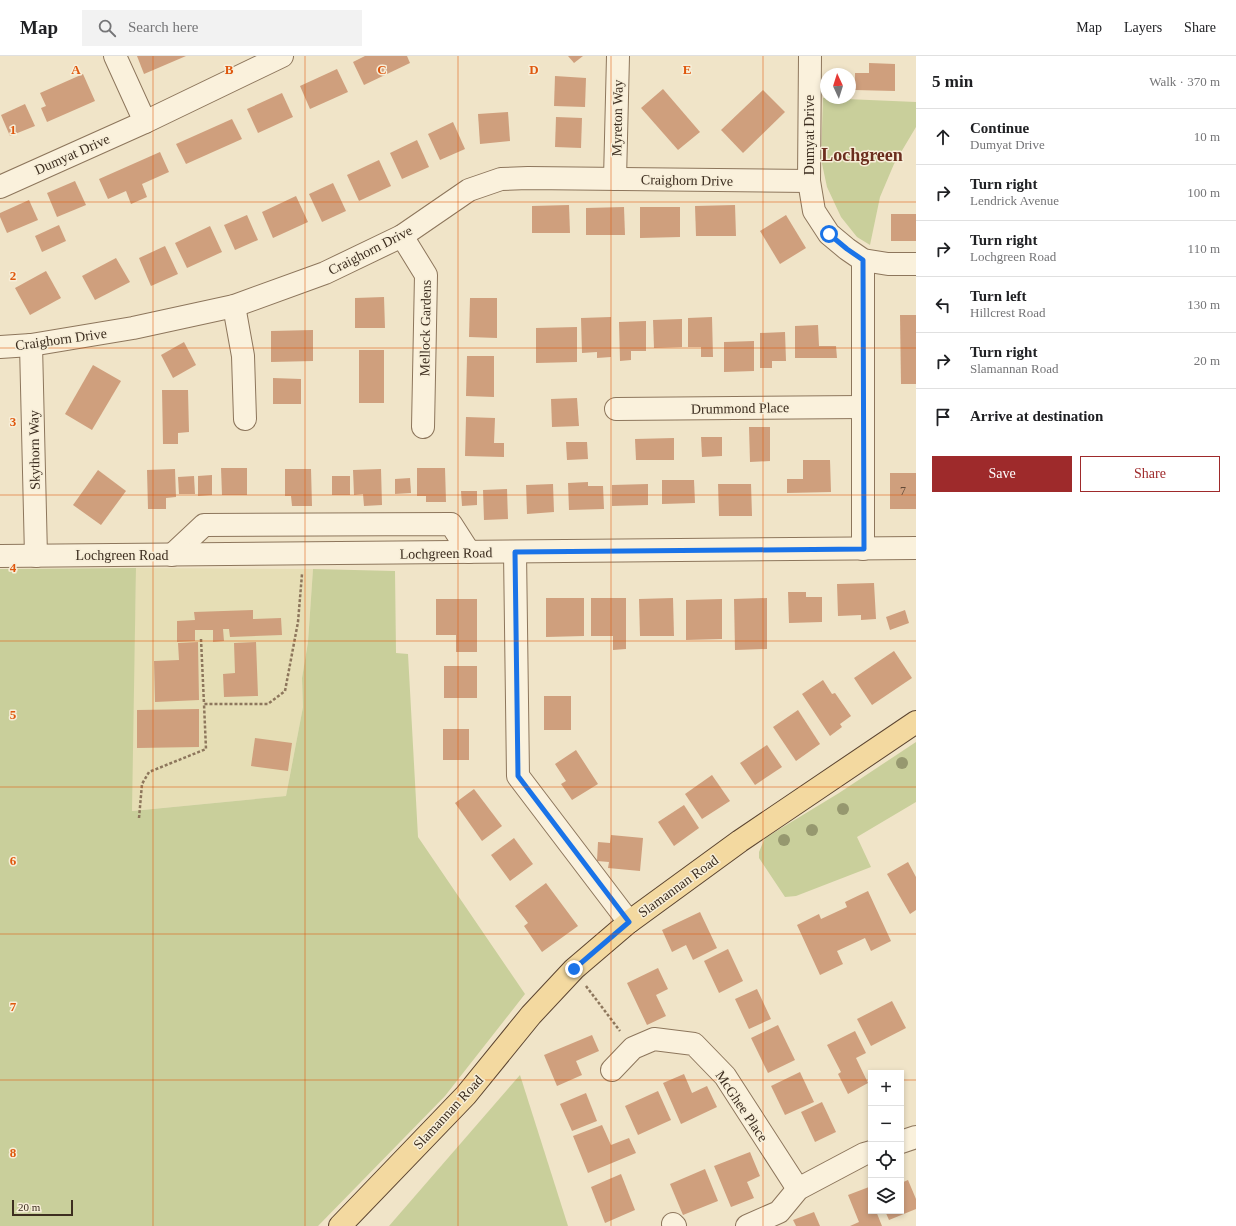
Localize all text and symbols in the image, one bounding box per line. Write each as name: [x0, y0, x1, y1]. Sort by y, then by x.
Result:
search box: [82, 10, 362, 46]
text: Map: [20, 17, 58, 38]
icon: search: [96, 17, 118, 39]
text: Search here: [128, 19, 198, 35]
text: Map: [1076, 20, 1102, 35]
text: Layers: [1124, 20, 1162, 35]
text: Share: [1184, 20, 1216, 35]
text: A: [71, 62, 81, 77]
text: B: [225, 62, 234, 77]
text: C: [377, 62, 387, 77]
text: D: [529, 62, 539, 77]
text: E: [683, 62, 691, 77]
north arrow: [820, 68, 856, 104]
text: 5 min: [932, 72, 973, 91]
text: Walk · 370 m: [1149, 74, 1220, 89]
street label: Myreton Way: [609, 79, 626, 157]
street label: Dumyat Drive: [802, 95, 817, 175]
text: Continue: [970, 120, 1029, 136]
text: 1: [10, 122, 16, 137]
icon: ahead: [932, 126, 954, 148]
text: 10 m: [1194, 129, 1220, 144]
street label: Dumyat Drive: [32, 131, 112, 178]
text: Dumyat Drive: [970, 137, 1045, 152]
district label: Lochgreen: [821, 145, 903, 165]
street label: Craighorn Drive: [641, 172, 733, 189]
text: Turn right: [970, 176, 1037, 192]
icon: right: [932, 182, 954, 204]
text: 100 m: [1187, 185, 1220, 200]
text: Lendrick Avenue: [970, 193, 1059, 208]
street label: Craighorn Drive: [326, 223, 415, 278]
route start: [820, 225, 838, 243]
text: Turn right: [970, 232, 1037, 248]
icon: right: [932, 238, 954, 260]
text: 110 m: [1188, 241, 1220, 256]
text: Lochgreen Road: [970, 249, 1056, 264]
text: 2: [10, 268, 16, 283]
street label: Mellock Gardens: [417, 279, 434, 377]
text: Turn left: [970, 288, 1027, 304]
icon: left: [932, 294, 954, 316]
text: 130 m: [1187, 297, 1220, 312]
text: Hillcrest Road: [970, 305, 1045, 320]
street label: Craighorn Drive: [14, 326, 108, 353]
text: Turn right: [970, 344, 1037, 360]
icon: right: [932, 350, 954, 372]
text: 20 m: [1194, 353, 1220, 368]
text: Slamannan Road: [970, 361, 1058, 376]
street label: Drummond Place: [691, 400, 789, 417]
icon: arrive: [932, 406, 954, 428]
text: Arrive at destination: [970, 408, 1103, 424]
street label: Skythorn Way: [26, 410, 43, 490]
text: 3: [10, 414, 17, 429]
button: Save: [932, 456, 1072, 492]
button: Share: [1080, 456, 1220, 492]
house number: 7: [900, 484, 906, 498]
street label: Lochgreen Road: [399, 545, 493, 562]
street label: Lochgreen Road: [76, 548, 168, 563]
text: 4: [10, 560, 17, 575]
text: 5: [10, 707, 17, 722]
street label: Slamannan Road: [635, 852, 721, 920]
text: 6: [10, 853, 17, 868]
route end: [565, 960, 583, 978]
text: 7: [10, 999, 17, 1014]
street label: McGhee Place: [712, 1068, 771, 1144]
map controls: [868, 1070, 904, 1214]
button: +: [868, 1070, 904, 1106]
street label: Slamannan Road: [410, 1072, 486, 1152]
button: −: [868, 1106, 904, 1142]
button: locate: [868, 1142, 904, 1178]
text: 8: [10, 1145, 17, 1160]
button: layers: [868, 1178, 904, 1214]
scale bar: [12, 1198, 73, 1217]
text: 20 m: [18, 1201, 40, 1213]

